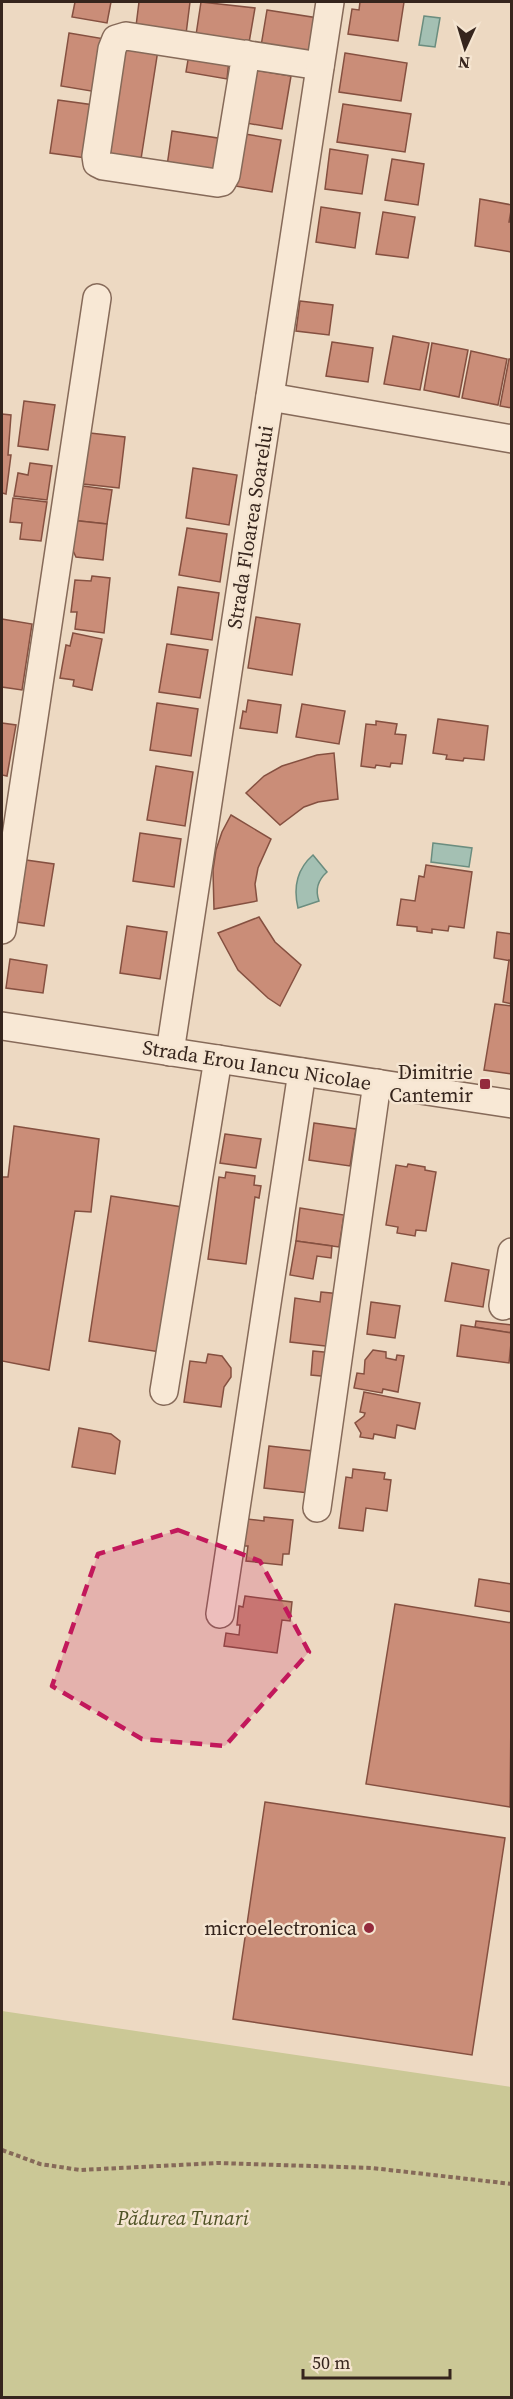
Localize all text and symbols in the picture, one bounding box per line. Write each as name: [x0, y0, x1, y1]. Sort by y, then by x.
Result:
north arrow: [435, 18, 495, 78]
text: N: [457, 52, 471, 74]
street label: Strada Floarea Soarelui: [220, 423, 280, 631]
street label: Strada Erou Iancu Nicolae: [141, 1033, 373, 1097]
place label: Dimitrie Cantemir: [389, 1058, 474, 1109]
marker: Dimitrie Cantemir: [478, 1077, 492, 1091]
place label: microelectronica: [204, 1914, 358, 1942]
marker: microelectronica: [362, 1921, 376, 1935]
park label: Pădurea Tunari: [116, 2204, 249, 2232]
scale bar: [303, 2342, 450, 2380]
text: 50 m: [312, 2350, 350, 2375]

